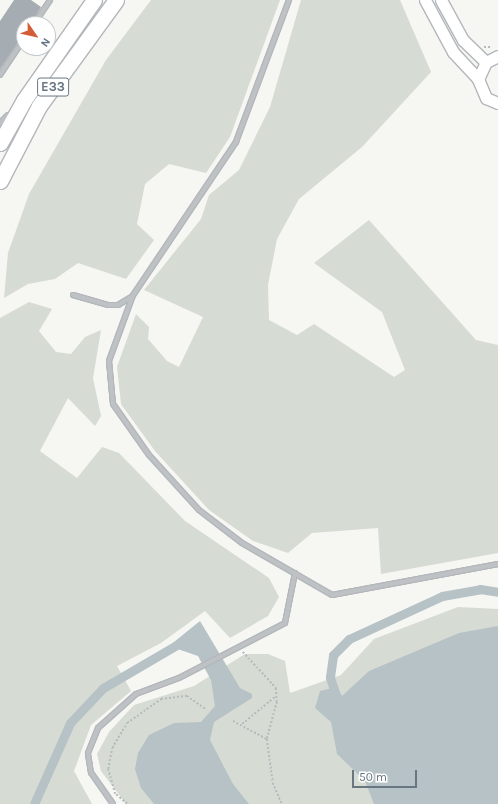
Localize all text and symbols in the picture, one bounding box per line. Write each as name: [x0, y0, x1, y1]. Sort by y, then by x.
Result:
north arrow: [16, 16, 56, 56]
text: N: [38, 36, 53, 49]
road number: E33: [37, 76, 69, 98]
scale bar: [354, 762, 419, 788]
text: 50 m: [359, 770, 387, 784]

